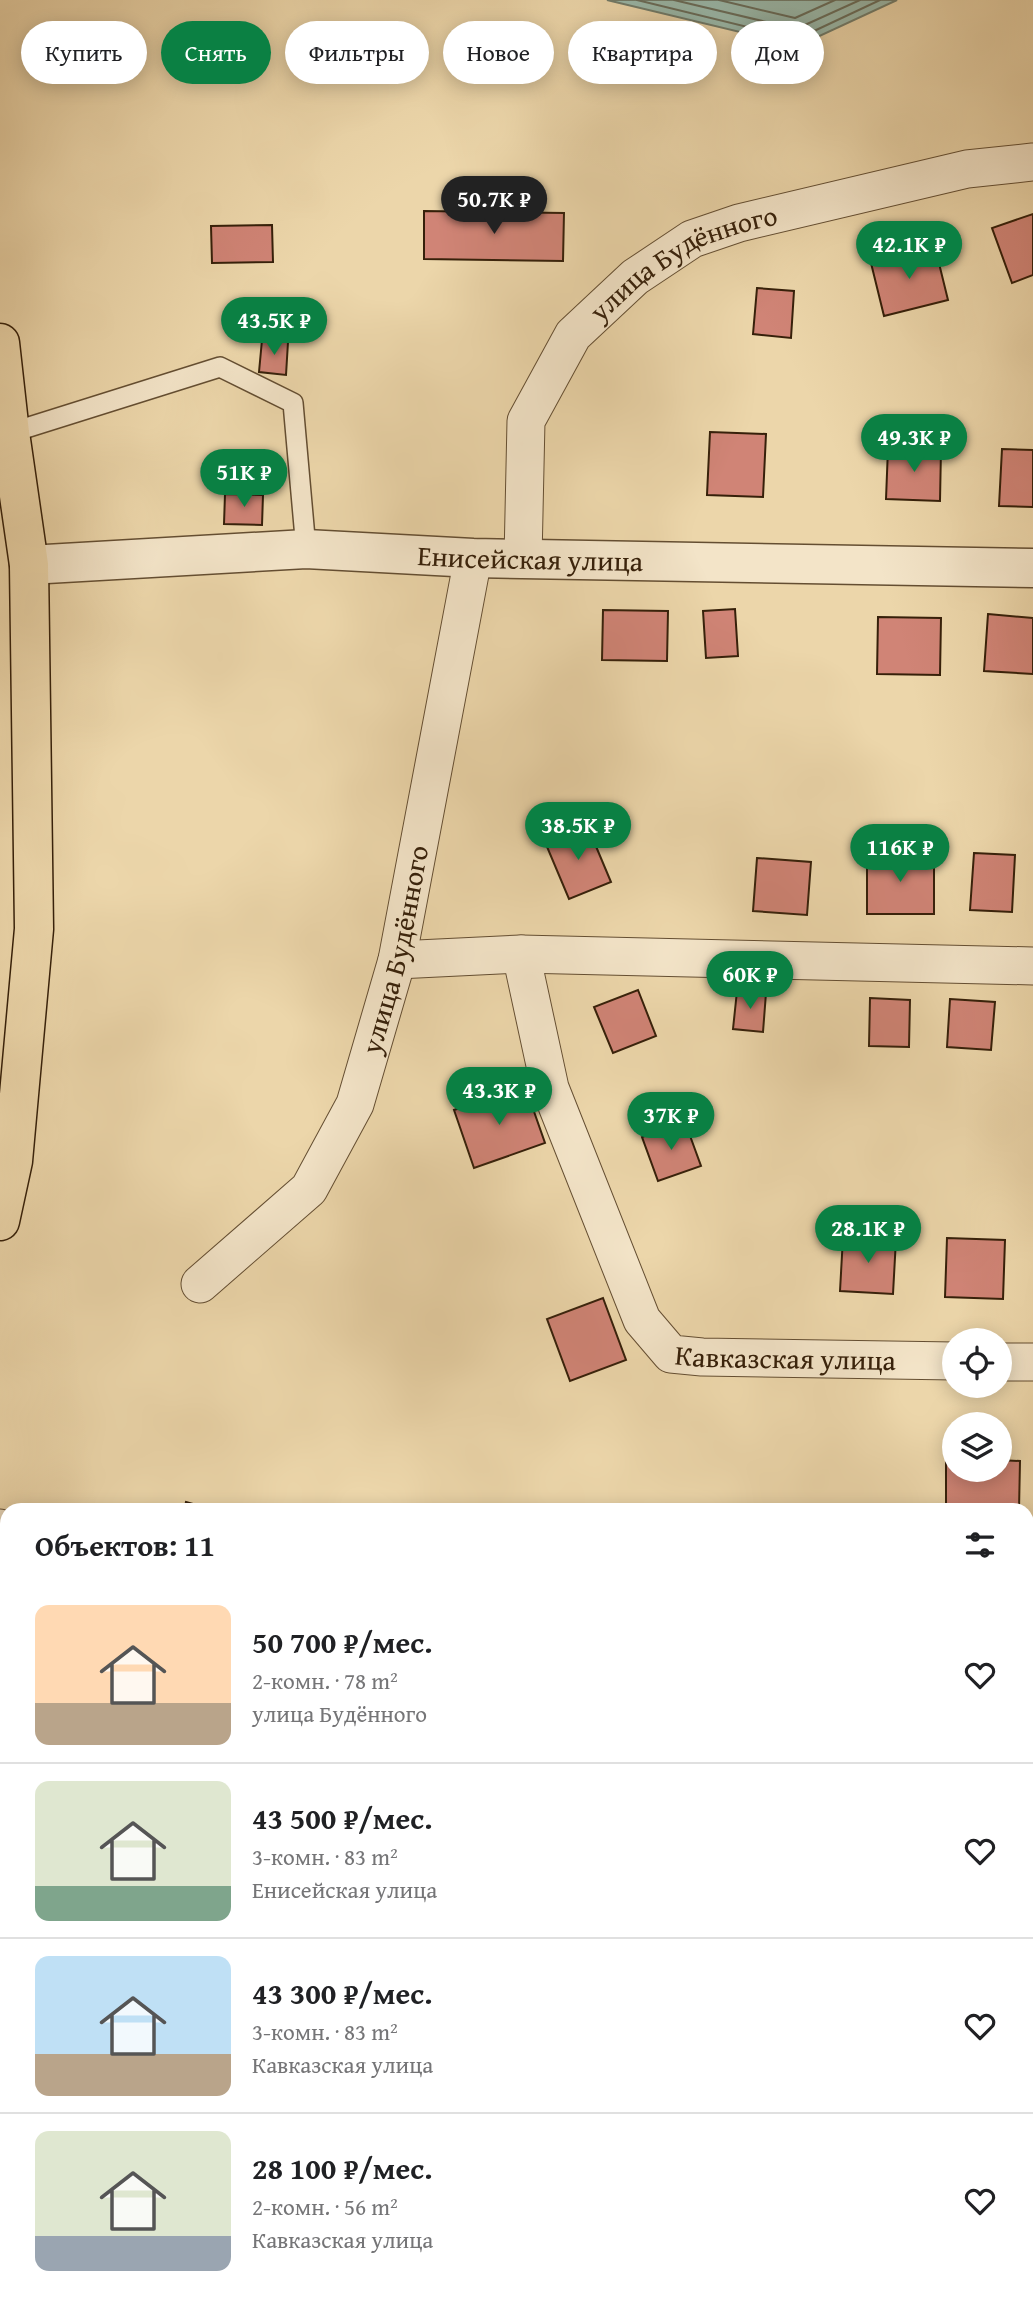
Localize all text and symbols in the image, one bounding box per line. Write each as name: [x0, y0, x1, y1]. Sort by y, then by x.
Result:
chip: Купить: [21, 21, 147, 84]
chip: Снять: [161, 21, 271, 84]
chip: Фильтры: [285, 21, 429, 84]
chip: Новое: [443, 21, 554, 84]
chip: Квартира: [568, 21, 717, 84]
chip: Дом: [731, 21, 824, 84]
pin: 50.7K ₽: [429, 176, 559, 236]
text: 50.7K ₽: [457, 182, 531, 215]
street label: улица Будённого: [579, 194, 781, 331]
pin: 42.1K ₽: [844, 222, 974, 281]
text: 42.1K ₽: [872, 227, 946, 260]
pin: 43.5K ₽: [209, 298, 339, 357]
text: 43.5K ₽: [237, 303, 311, 336]
pin: 49.3K ₽: [849, 414, 979, 474]
text: 49.3K ₽: [877, 420, 951, 453]
pin: 51K ₽: [195, 449, 293, 509]
text: 51K ₽: [216, 455, 272, 488]
street label: Енисейская улица: [416, 534, 644, 581]
pin: 38.5K ₽: [513, 802, 643, 862]
text: 38.5K ₽: [541, 808, 615, 841]
pin: 116K ₽: [843, 824, 957, 884]
text: 116K ₽: [866, 830, 934, 863]
street label: улица Будённого: [349, 842, 438, 1060]
pin: 60K ₽: [701, 951, 799, 1011]
text: 60K ₽: [722, 957, 778, 990]
pin: 43.3K ₽: [434, 1068, 564, 1127]
text: 43.3K ₽: [462, 1073, 536, 1106]
pin: 37K ₽: [622, 1092, 720, 1152]
text: 37K ₽: [643, 1098, 699, 1131]
pin: 28.1K ₽: [803, 1206, 933, 1265]
text: 28.1K ₽: [831, 1211, 905, 1244]
map controls: [942, 1328, 1012, 1482]
button: locate: [942, 1328, 1012, 1398]
street label: Кавказская улица: [673, 1334, 897, 1380]
button: layers: [942, 1412, 1012, 1482]
text: Объектов: 11: [35, 1523, 215, 1567]
icon: filters: [961, 1526, 999, 1564]
text: 50 700 ₽/мес.: [252, 1620, 433, 1664]
icon: home: [91, 1633, 175, 1717]
icon: heart: [961, 1656, 999, 1694]
text: 2-комн. · 78 m²: [252, 1664, 398, 1697]
text: улица Будённого: [252, 1697, 427, 1730]
text: 43 500 ₽/мес.: [252, 1796, 433, 1840]
icon: home: [91, 1809, 175, 1893]
icon: heart: [961, 1832, 999, 1870]
text: 3-комн. · 83 m²: [252, 1840, 398, 1873]
text: Енисейская улица: [252, 1873, 437, 1906]
text: 43 300 ₽/мес.: [252, 1971, 433, 2015]
icon: home: [91, 1984, 175, 2068]
icon: heart: [961, 2007, 999, 2045]
text: 3-комн. · 83 m²: [252, 2015, 398, 2048]
text: Кавказская улица: [252, 2048, 433, 2081]
text: 28 100 ₽/мес.: [252, 2146, 433, 2190]
icon: home: [91, 2159, 175, 2243]
icon: heart: [961, 2182, 999, 2220]
text: 2-комн. · 56 m²: [252, 2190, 398, 2223]
text: Кавказская улица: [252, 2223, 433, 2256]

